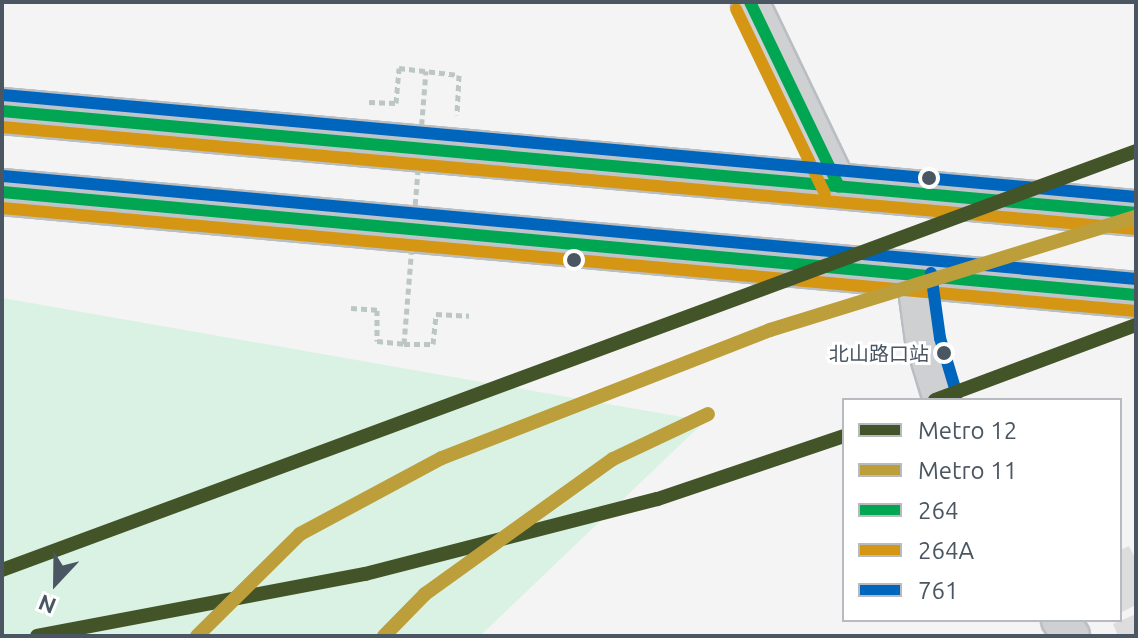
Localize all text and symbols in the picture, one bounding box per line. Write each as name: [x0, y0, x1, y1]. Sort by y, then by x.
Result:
unlabelled marker: [921, 170, 937, 186]
unlabelled marker: [566, 252, 582, 268]
place label: 北山路口站: [829, 341, 929, 365]
marker: 北山路口站: [936, 345, 952, 361]
legend: [842, 398, 1122, 622]
text: Metro 12: [918, 417, 1017, 444]
text: Metro 11: [918, 457, 1017, 484]
text: 264: [918, 497, 959, 524]
text: 264A: [918, 537, 974, 564]
north arrow: [16, 542, 96, 622]
text: 761: [918, 577, 959, 604]
text: N: [35, 590, 59, 619]

